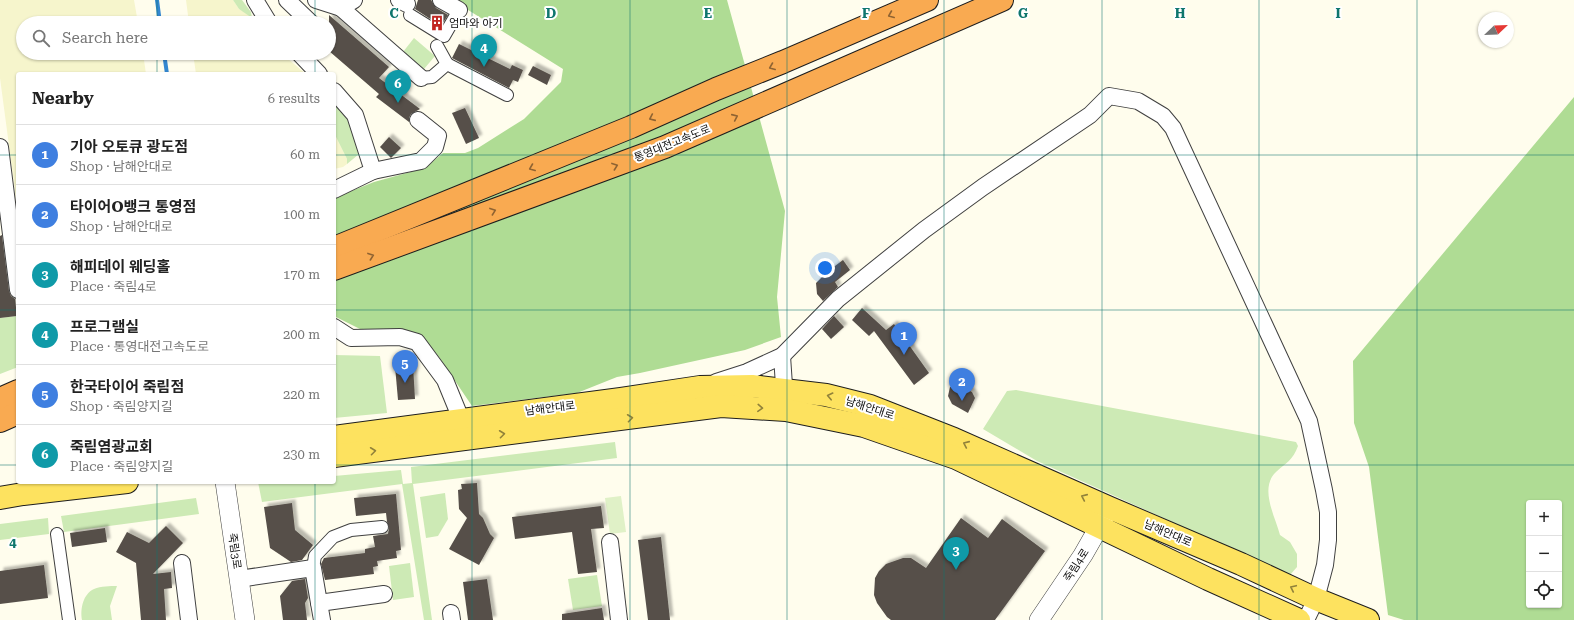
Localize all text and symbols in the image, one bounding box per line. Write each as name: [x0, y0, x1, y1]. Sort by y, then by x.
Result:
text: C: [389, 6, 399, 21]
text: D: [546, 6, 556, 21]
text: E: [704, 6, 712, 21]
text: F: [862, 6, 870, 21]
text: G: [1018, 6, 1028, 21]
text: H: [1175, 6, 1186, 21]
text: I: [1335, 6, 1341, 21]
one-way arrow: [888, 11, 895, 19]
north arrow: [1478, 12, 1514, 48]
building icon: 엄마와 아기: [428, 14, 446, 32]
search box: [16, 16, 336, 60]
place label: 엄마와 아기: [449, 17, 502, 30]
icon: search: [30, 27, 52, 49]
text: Search here: [62, 29, 148, 47]
pin: 4: [471, 34, 497, 67]
one-way arrow: [768, 62, 776, 70]
pin: 6: [385, 70, 411, 103]
text: Nearby: [32, 88, 94, 108]
text: 6 results: [268, 91, 320, 106]
one-way arrow: [649, 113, 656, 121]
one-way arrow: [732, 113, 739, 121]
street label: 통영대전고속도로: [632, 122, 712, 165]
text: 기아 오토큐 광도점: [70, 138, 188, 156]
text: 1: [41, 147, 49, 162]
text: 60 m: [290, 147, 320, 162]
text: Shop · 남해안대로: [70, 159, 173, 174]
one-way arrow: [611, 162, 618, 170]
one-way arrow: [529, 163, 536, 171]
text: 타이어O뱅크 통영점: [70, 198, 196, 216]
text: 2: [41, 207, 49, 222]
text: 100 m: [283, 207, 320, 222]
one-way arrow: [489, 207, 496, 215]
text: Shop · 남해안대로: [70, 219, 173, 234]
one-way arrow: [367, 252, 374, 260]
text: 해피데이 웨딩홀: [70, 258, 170, 276]
your location: [815, 258, 835, 278]
text: 3: [41, 267, 49, 282]
text: 170 m: [283, 267, 320, 282]
text: Place · 죽림4로: [70, 279, 157, 294]
text: 프로그램실: [70, 318, 139, 336]
pin: 1: [891, 322, 917, 355]
text: 4: [41, 327, 49, 342]
text: 200 m: [283, 327, 320, 342]
text: Place · 통영대전고속도로: [70, 339, 209, 354]
pin: 5: [392, 350, 418, 383]
pin: 2: [949, 368, 975, 401]
text: 한국타이어 죽림점: [70, 378, 184, 396]
text: 5: [41, 387, 49, 402]
text: 220 m: [283, 387, 320, 402]
one-way arrow: [827, 393, 833, 401]
street label: 남해안대로: [844, 394, 896, 422]
text: Shop · 죽림양지길: [70, 399, 173, 414]
street label: 남해안대로: [524, 399, 576, 418]
one-way arrow: [757, 404, 763, 413]
one-way arrow: [627, 413, 634, 422]
one-way arrow: [499, 430, 505, 439]
text: 죽림염광교회: [70, 438, 153, 456]
one-way arrow: [962, 441, 969, 449]
text: 6: [41, 447, 49, 462]
text: 230 m: [283, 447, 320, 462]
one-way arrow: [370, 447, 376, 456]
text: Place · 죽림양지길: [70, 459, 173, 474]
one-way arrow: [1081, 494, 1089, 502]
map controls: [1526, 500, 1562, 608]
button: +: [1526, 500, 1562, 536]
street label: 남해안대로: [1142, 518, 1194, 549]
street label: 죽림3로: [226, 532, 243, 570]
text: 4: [9, 535, 17, 550]
button: −: [1526, 536, 1562, 572]
pin: 3: [943, 537, 969, 570]
street label: 죽림4로: [1061, 546, 1092, 584]
button: locate: [1526, 572, 1562, 608]
one-way arrow: [1290, 585, 1298, 593]

